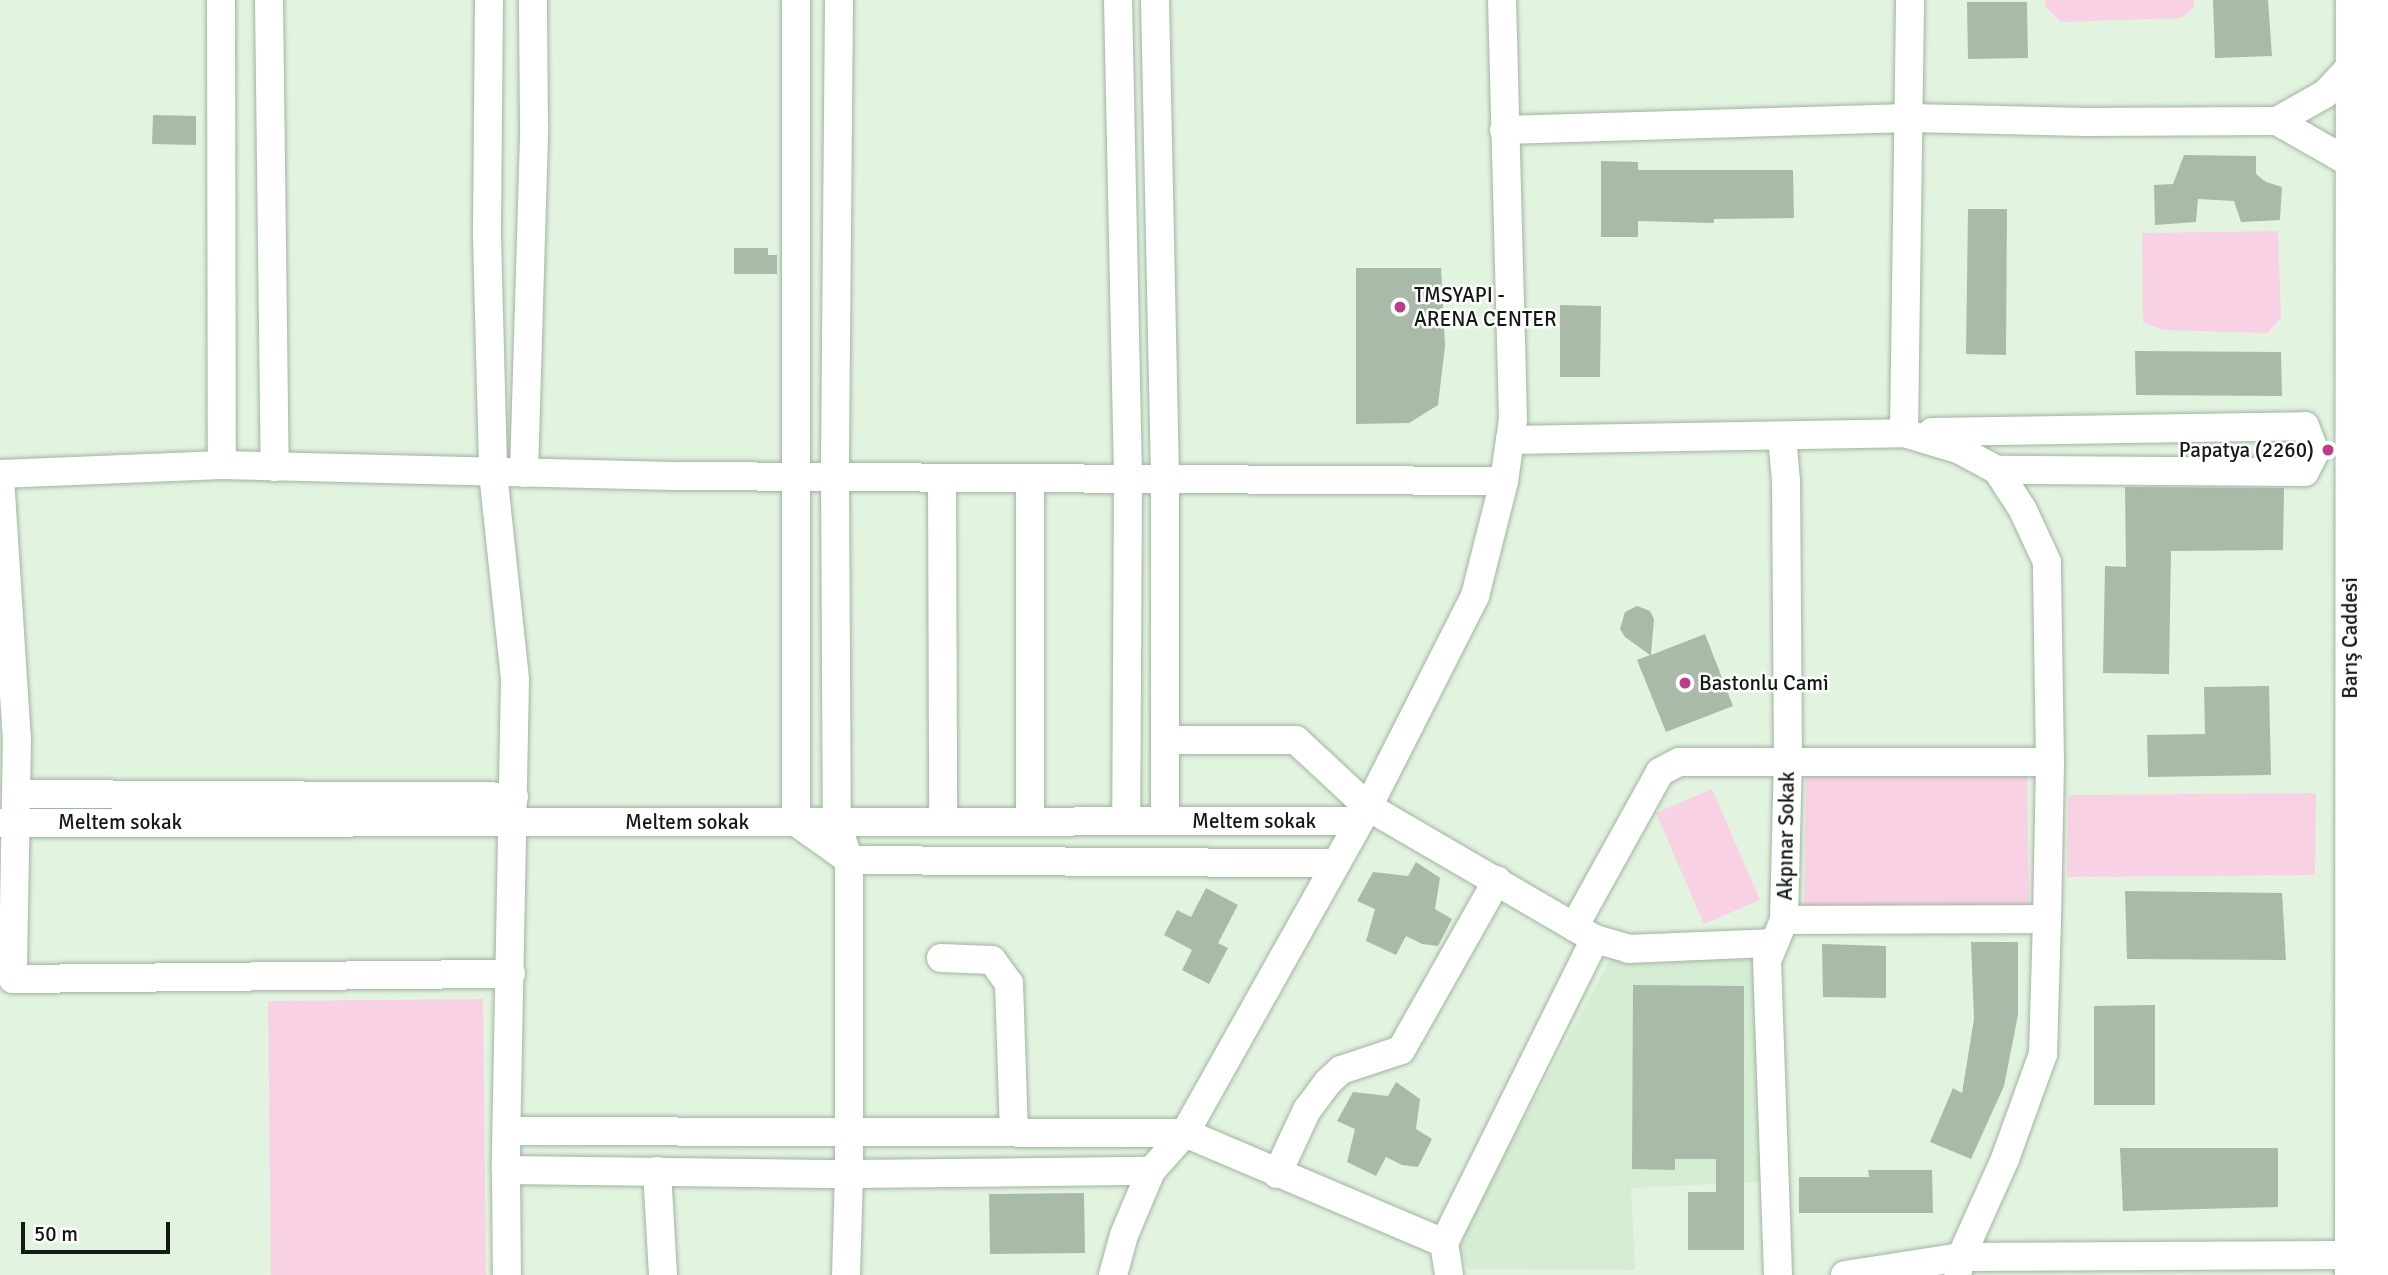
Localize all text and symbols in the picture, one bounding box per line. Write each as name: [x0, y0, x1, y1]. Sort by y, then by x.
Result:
place label: TMSYAPI - ARENA CENTER: [1414, 282, 1557, 332]
marker: TMSYAPI - ARENA CENTER: [1392, 299, 1408, 315]
place label: Papatya (2260): [2179, 437, 2314, 463]
marker: Papatya (2260): [2320, 442, 2336, 458]
street label: Barış Caddesi: [2337, 577, 2363, 699]
place label: Bastonlu Cami: [1699, 670, 1829, 696]
marker: Bastonlu Cami: [1677, 675, 1693, 691]
street label: Akpınar Sokak: [1772, 771, 1800, 901]
street label: Meltem sokak: [1192, 808, 1316, 834]
street label: Meltem sokak: [58, 809, 182, 835]
street label: Meltem sokak: [625, 809, 749, 835]
scale bar: [24, 1208, 173, 1252]
text: 50 m: [34, 1221, 78, 1247]

